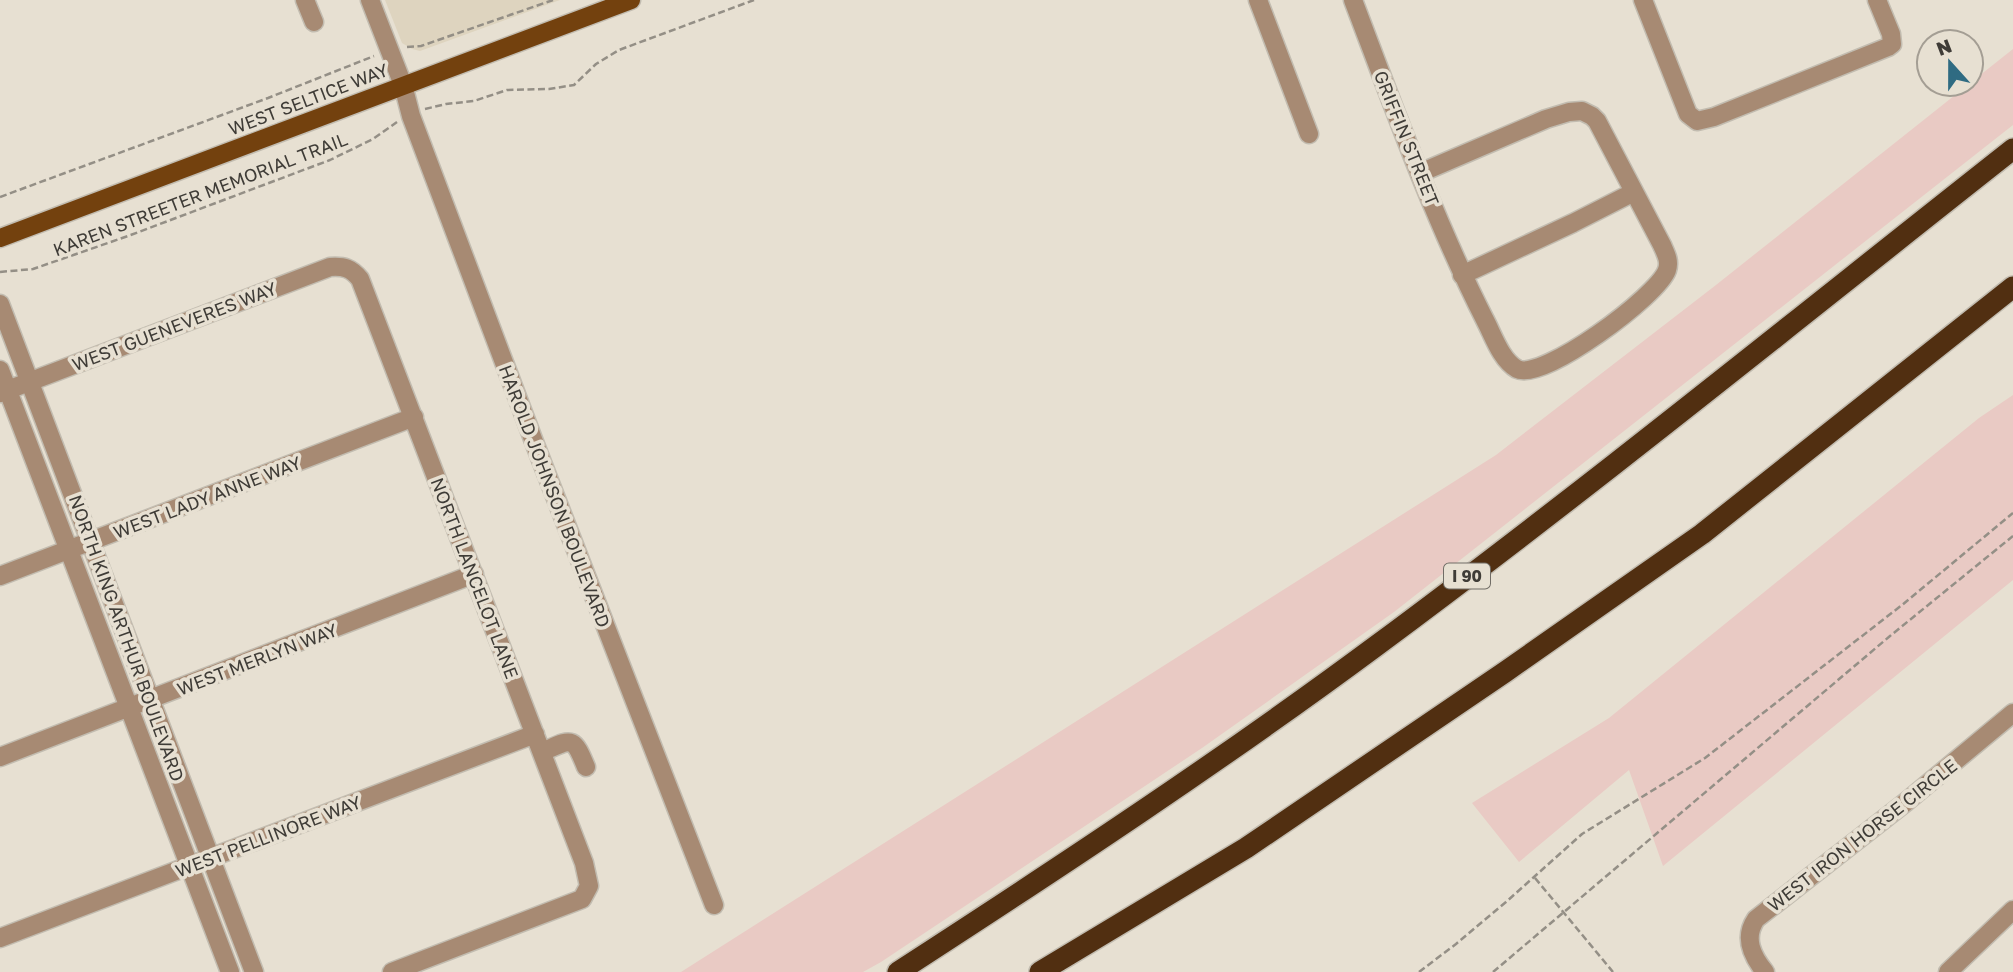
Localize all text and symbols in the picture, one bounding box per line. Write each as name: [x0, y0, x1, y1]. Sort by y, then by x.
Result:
north arrow: [1915, 28, 1985, 98]
text: N: [1933, 33, 1955, 60]
street label: WEST SELTICE WAY: [225, 58, 391, 140]
street label: GRIFFIN STREET: [1370, 67, 1444, 209]
street label: KAREN STREETER MEMORIAL TRAIL: [50, 128, 350, 260]
street label: WEST GUENEVERES WAY: [69, 277, 280, 375]
street label: HAROLD JOHNSON BOULEVARD: [495, 362, 615, 630]
street label: WEST LADY ANNE WAY: [110, 451, 304, 543]
street label: NORTH LANCELOT LANE: [426, 474, 524, 682]
street label: NORTH KING ARTHUR BOULEVARD: [65, 492, 189, 784]
road number: I 90: [1444, 564, 1490, 589]
street label: WEST MERLYN WAY: [174, 618, 341, 700]
street label: WEST IRON HORSE CIRCLE: [1763, 754, 1961, 916]
street label: WEST PELLINORE WAY: [172, 790, 364, 882]

